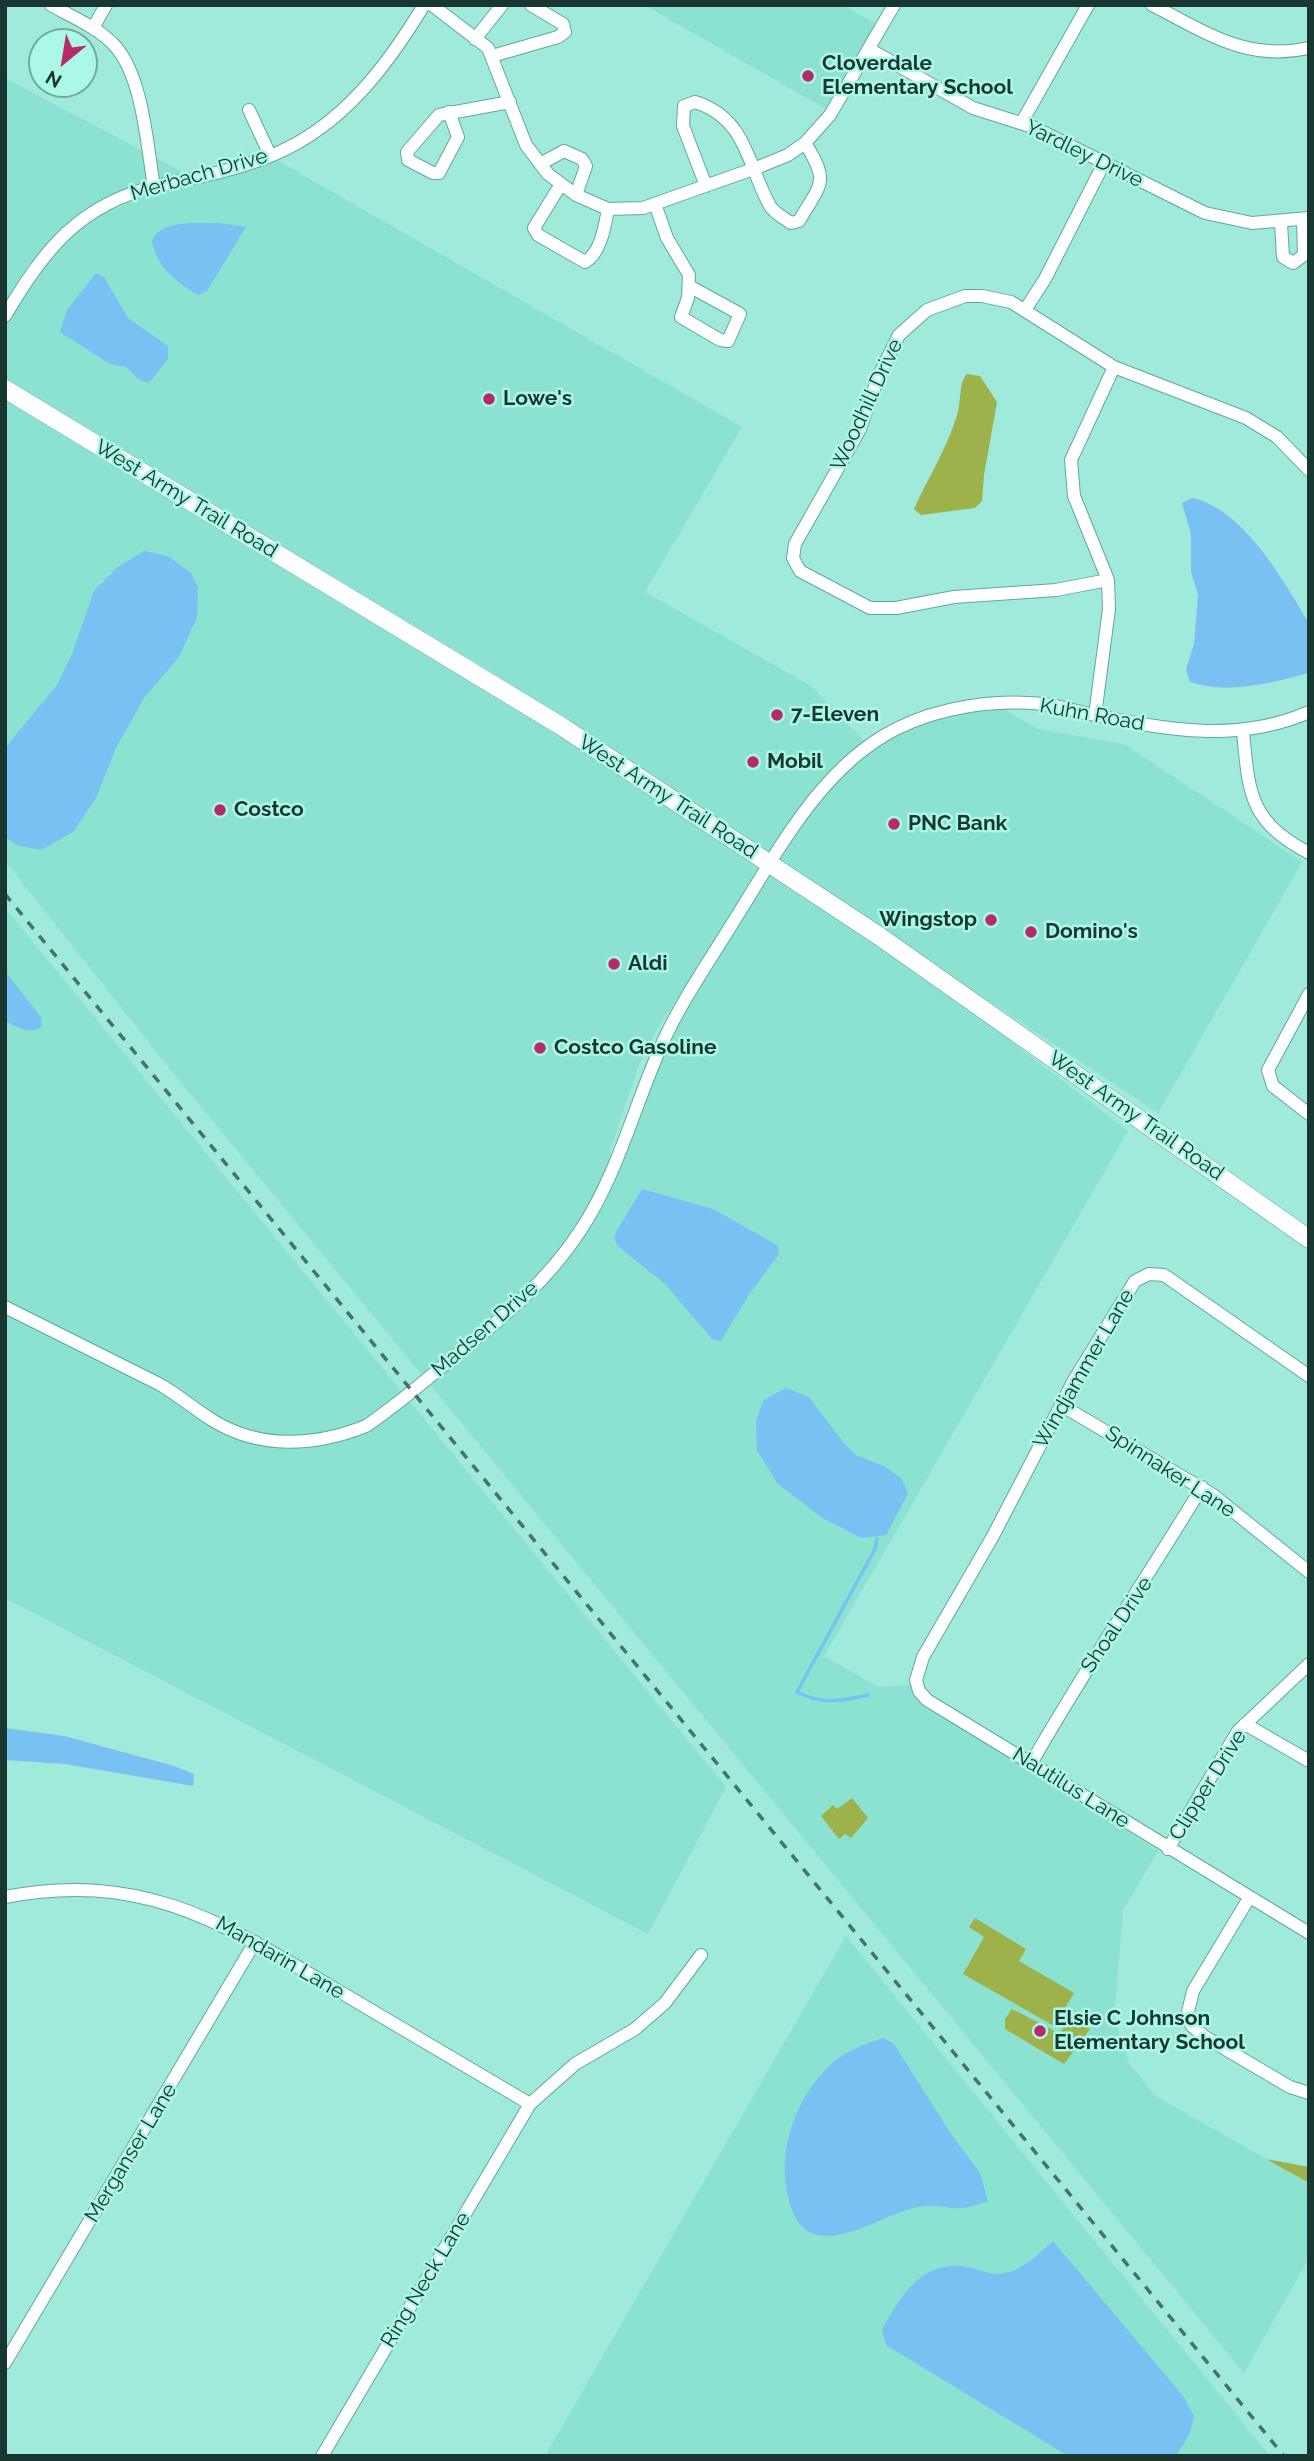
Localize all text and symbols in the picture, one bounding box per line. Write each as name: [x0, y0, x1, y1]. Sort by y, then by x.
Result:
north arrow: [28, 28, 98, 98]
place label: Cloverdale Elementary School: [822, 51, 1013, 101]
text: N: [42, 66, 65, 93]
marker: Cloverdale Elementary School: [800, 68, 816, 84]
street label: Yardley Drive: [1021, 115, 1147, 193]
street label: Merbach Drive: [127, 143, 271, 207]
street label: Woodhill Drive: [826, 335, 908, 475]
place label: Lowe's: [503, 386, 572, 412]
marker: Lowe's: [481, 391, 497, 407]
street label: West Army Trail Road: [90, 435, 282, 563]
street label: Kuhn Road: [1038, 693, 1146, 737]
place label: 7-Eleven: [791, 702, 879, 728]
marker: 7-Eleven: [769, 707, 785, 723]
street label: West Army Trail Road: [574, 730, 762, 864]
place label: Mobil: [767, 749, 823, 775]
marker: Mobil: [745, 754, 761, 770]
place label: Costco: [234, 797, 304, 823]
marker: Costco: [212, 802, 228, 818]
place label: PNC Bank: [908, 811, 1007, 837]
marker: PNC Bank: [886, 816, 902, 832]
place label: Wingstop: [879, 907, 977, 933]
marker: Wingstop: [983, 912, 999, 928]
place label: Domino's: [1045, 919, 1138, 945]
marker: Domino's: [1023, 924, 1039, 940]
place label: Aldi: [628, 951, 668, 977]
marker: Aldi: [606, 956, 622, 972]
place label: Costco Gasoline: [554, 1035, 716, 1061]
marker: Costco Gasoline: [532, 1040, 548, 1056]
street label: West Army Trail Road: [1043, 1046, 1229, 1186]
street label: Madsen Drive: [427, 1276, 543, 1382]
street label: Windjammer Lane: [1028, 1285, 1140, 1453]
street label: Spinnaker Lane: [1100, 1421, 1240, 1523]
street label: Shoal Drive: [1076, 1572, 1158, 1678]
street label: Clipper Drive: [1164, 1725, 1252, 1845]
street label: Nautilus Lane: [1008, 1742, 1134, 1834]
street label: Mandarin Lane: [211, 1911, 349, 2005]
place label: Elsie C Johnson Elementary School: [1054, 2006, 1245, 2056]
marker: Elsie C Johnson Elementary School: [1032, 2023, 1048, 2039]
street label: Merganser Lane: [80, 2079, 182, 2227]
street label: Ring Neck Lane: [376, 2208, 476, 2352]

